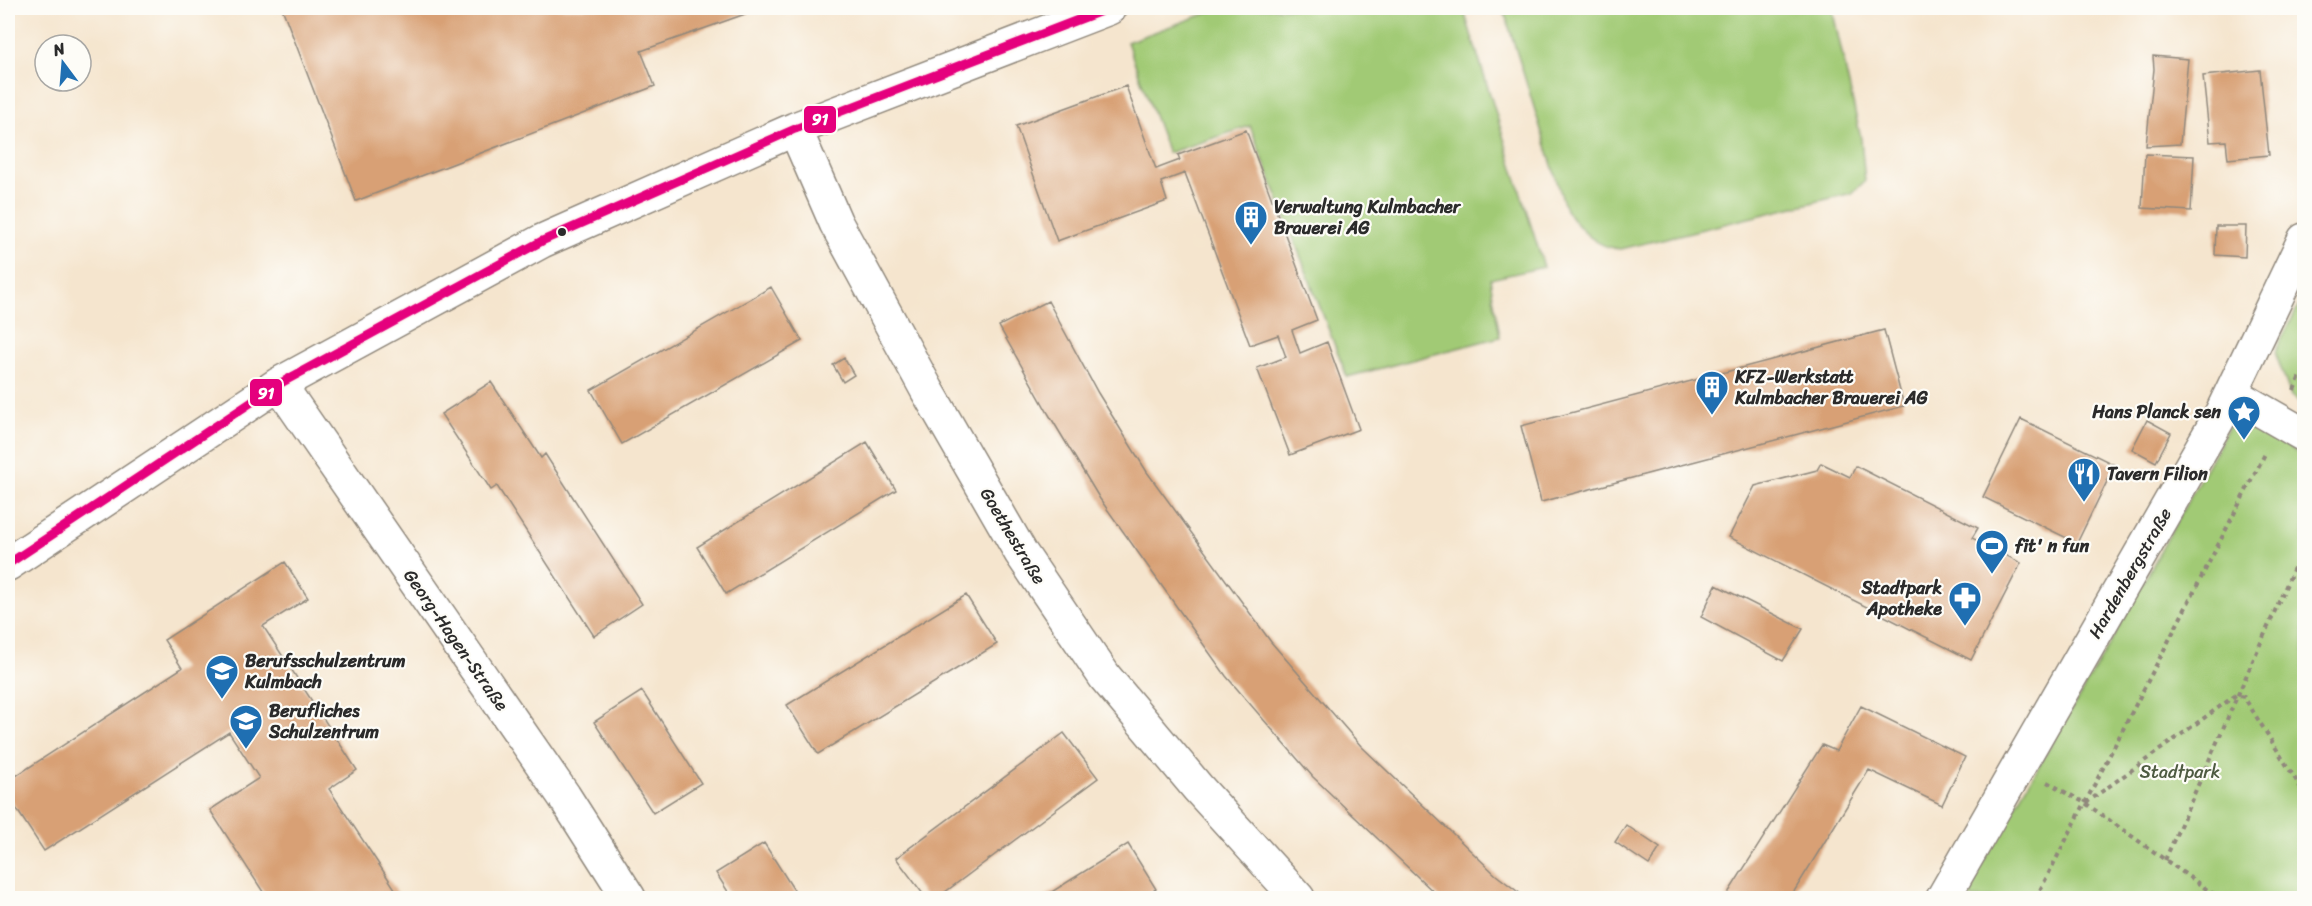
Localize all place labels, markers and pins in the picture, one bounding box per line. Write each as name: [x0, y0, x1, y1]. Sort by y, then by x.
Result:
place label: Verwaltung Kulmbacher Brauerei AG: [1274, 191, 1462, 244]
building icon: Verwaltung Kulmbacher Brauerei AG: [1233, 199, 1269, 246]
unlabelled marker: [556, 226, 568, 238]
place label: KFZ-Werkstatt Kulmbacher Brauerei AG: [1734, 361, 1929, 414]
building icon: KFZ-Werkstatt Kulmbacher Brauerei AG: [1694, 369, 1730, 416]
place icon: Hans Planck sen: [2226, 394, 2262, 441]
place label: Hans Planck sen: [2091, 396, 2221, 428]
restaurant icon: Tavern Filion: [2066, 456, 2102, 503]
place label: Tavern Filion: [2107, 458, 2208, 490]
sports icon: fit' n fun: [1974, 528, 2010, 575]
place label: fit' n fun: [2015, 530, 2089, 562]
place label: Stadtpark Apotheke: [1861, 572, 1942, 625]
pharmacy icon: Stadtpark Apotheke: [1947, 580, 1983, 627]
place label: Berufsschulzentrum Kulmbach: [244, 645, 406, 698]
school or university icon: Berufsschulzentrum Kulmbach: [204, 653, 240, 700]
place label: Berufliches Schulzentrum: [268, 695, 379, 748]
school or university icon: Berufliches Schulzentrum: [228, 703, 264, 750]

